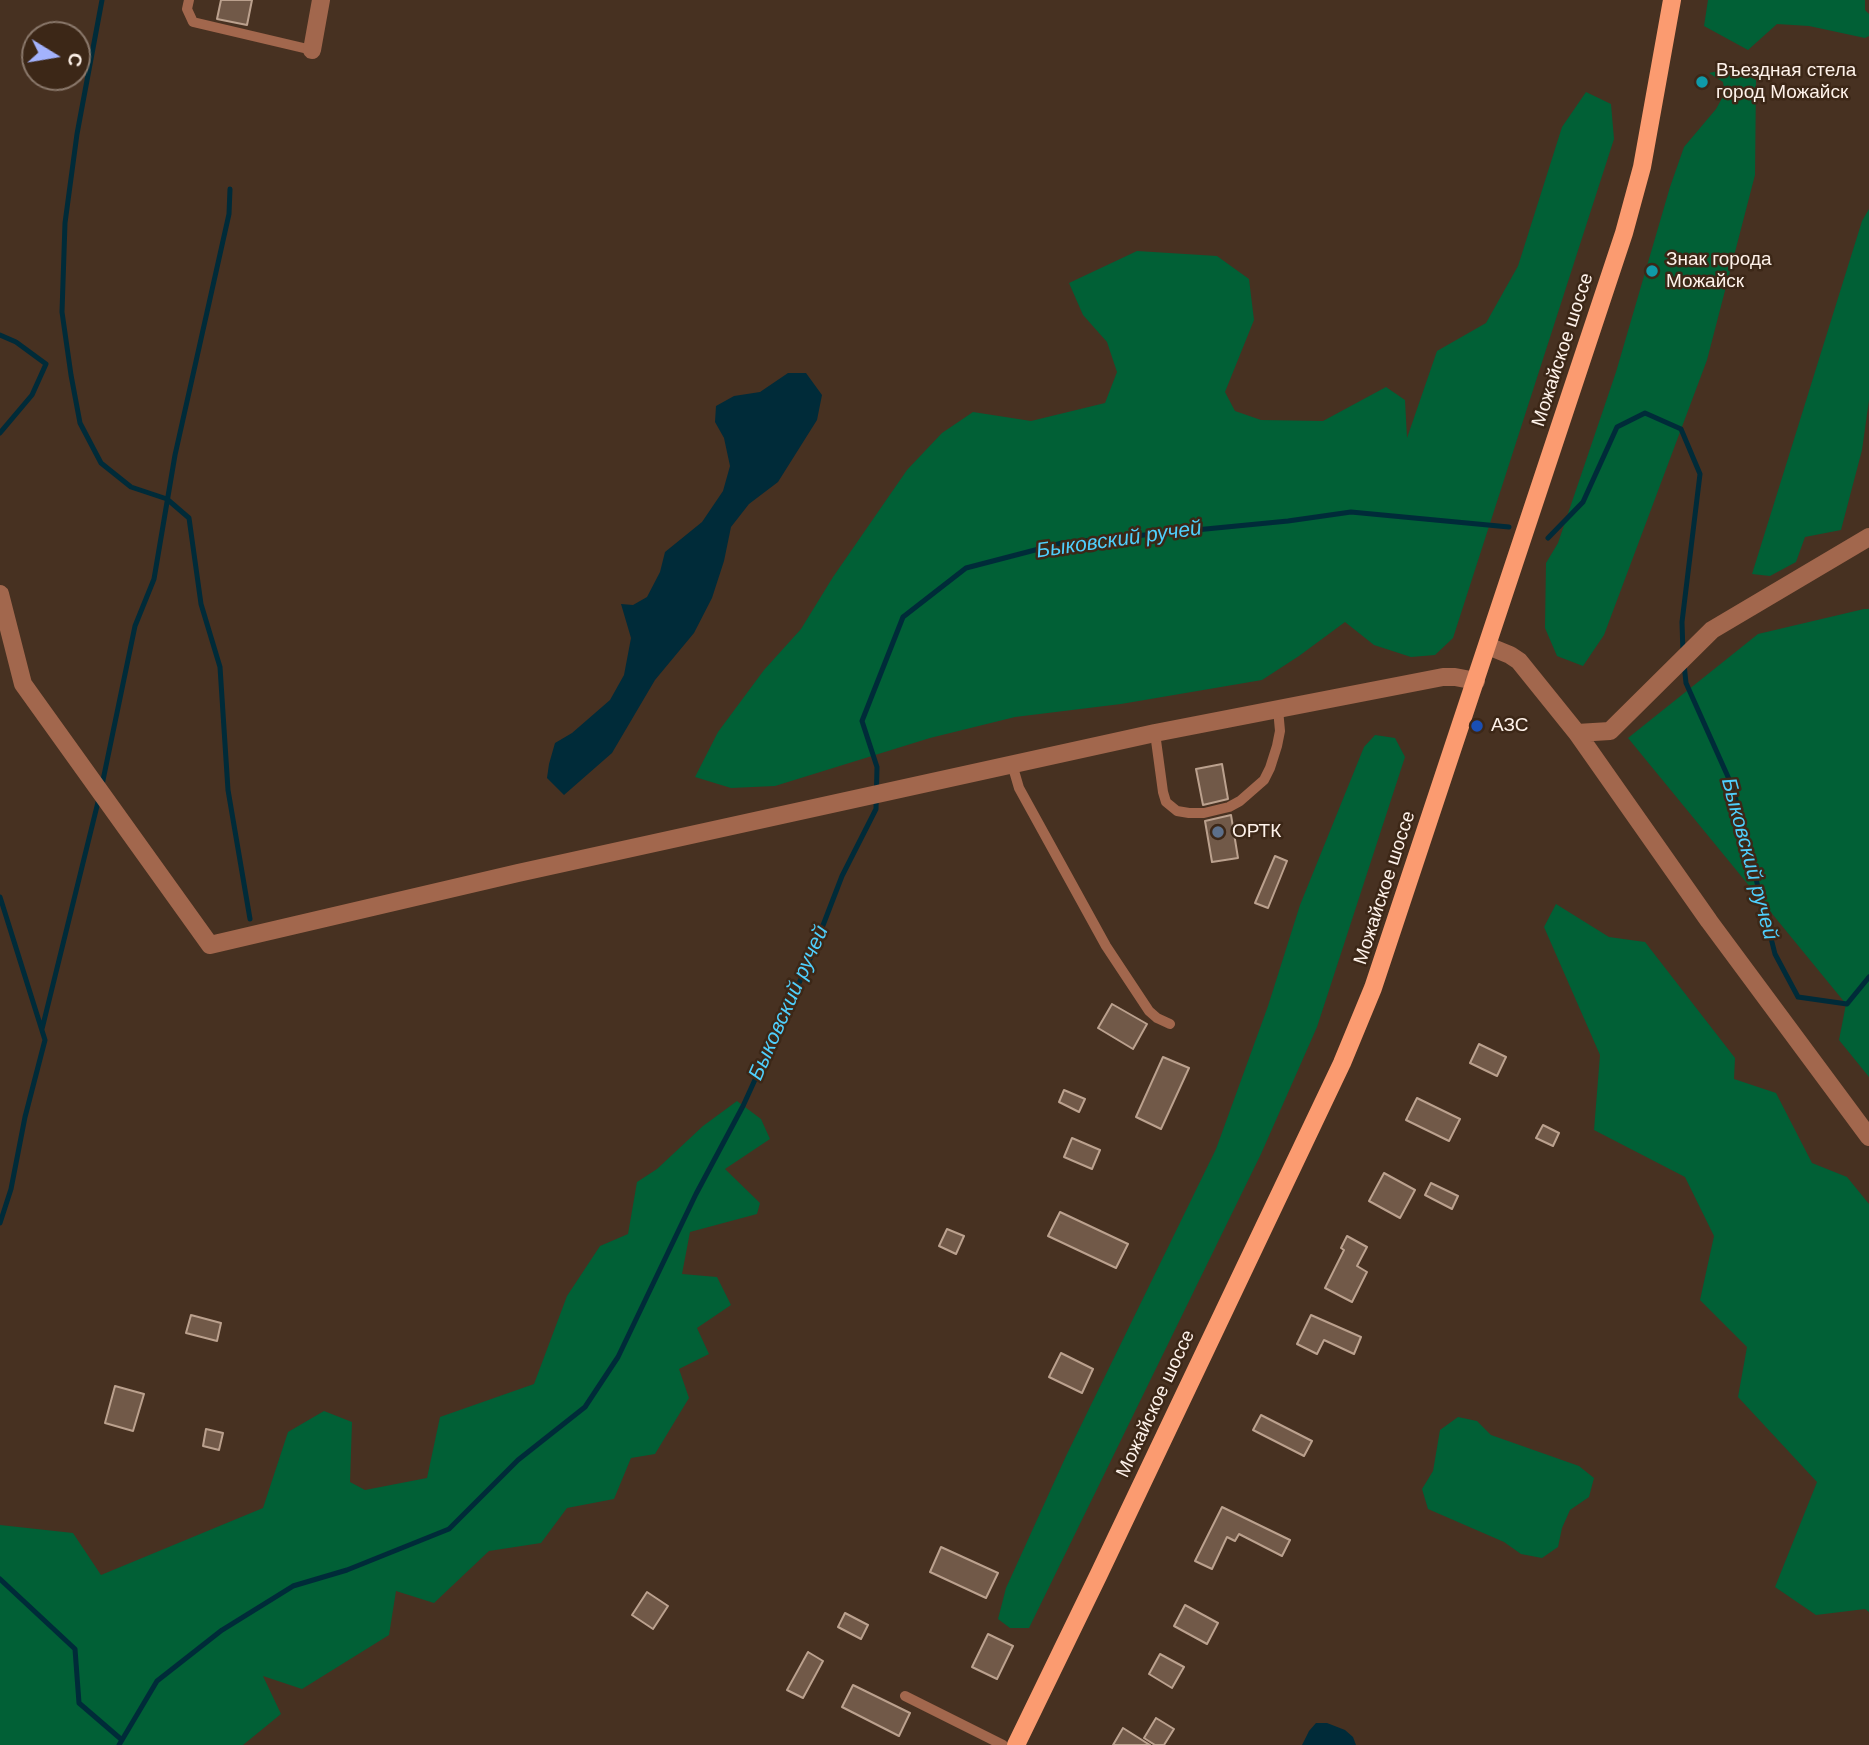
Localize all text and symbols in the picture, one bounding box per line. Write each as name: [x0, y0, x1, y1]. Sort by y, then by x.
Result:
north arrow: [21, 21, 91, 91]
text: С: [64, 51, 87, 68]
place label: Въездная стела город Можайск: [1716, 60, 1856, 104]
marker: Въездная стела город Можайск: [1694, 74, 1710, 90]
place label: Знак города Можайск: [1666, 249, 1772, 293]
marker: Знак города Можайск: [1644, 263, 1660, 279]
street label: Можайское шоссе: [1527, 270, 1599, 430]
water label: Быковский ручей: [1035, 516, 1203, 564]
place label: АЗС: [1491, 715, 1528, 737]
marker: АЗС: [1469, 718, 1485, 734]
water label: Быковский ручей: [1715, 775, 1783, 943]
street label: Можайское шоссе: [1349, 808, 1421, 968]
place label: ОРТК: [1232, 821, 1281, 843]
marker: ОРТК: [1210, 824, 1226, 840]
water label: Быковский ручей: [744, 922, 834, 1084]
street label: Можайское шоссе: [1112, 1327, 1200, 1481]

